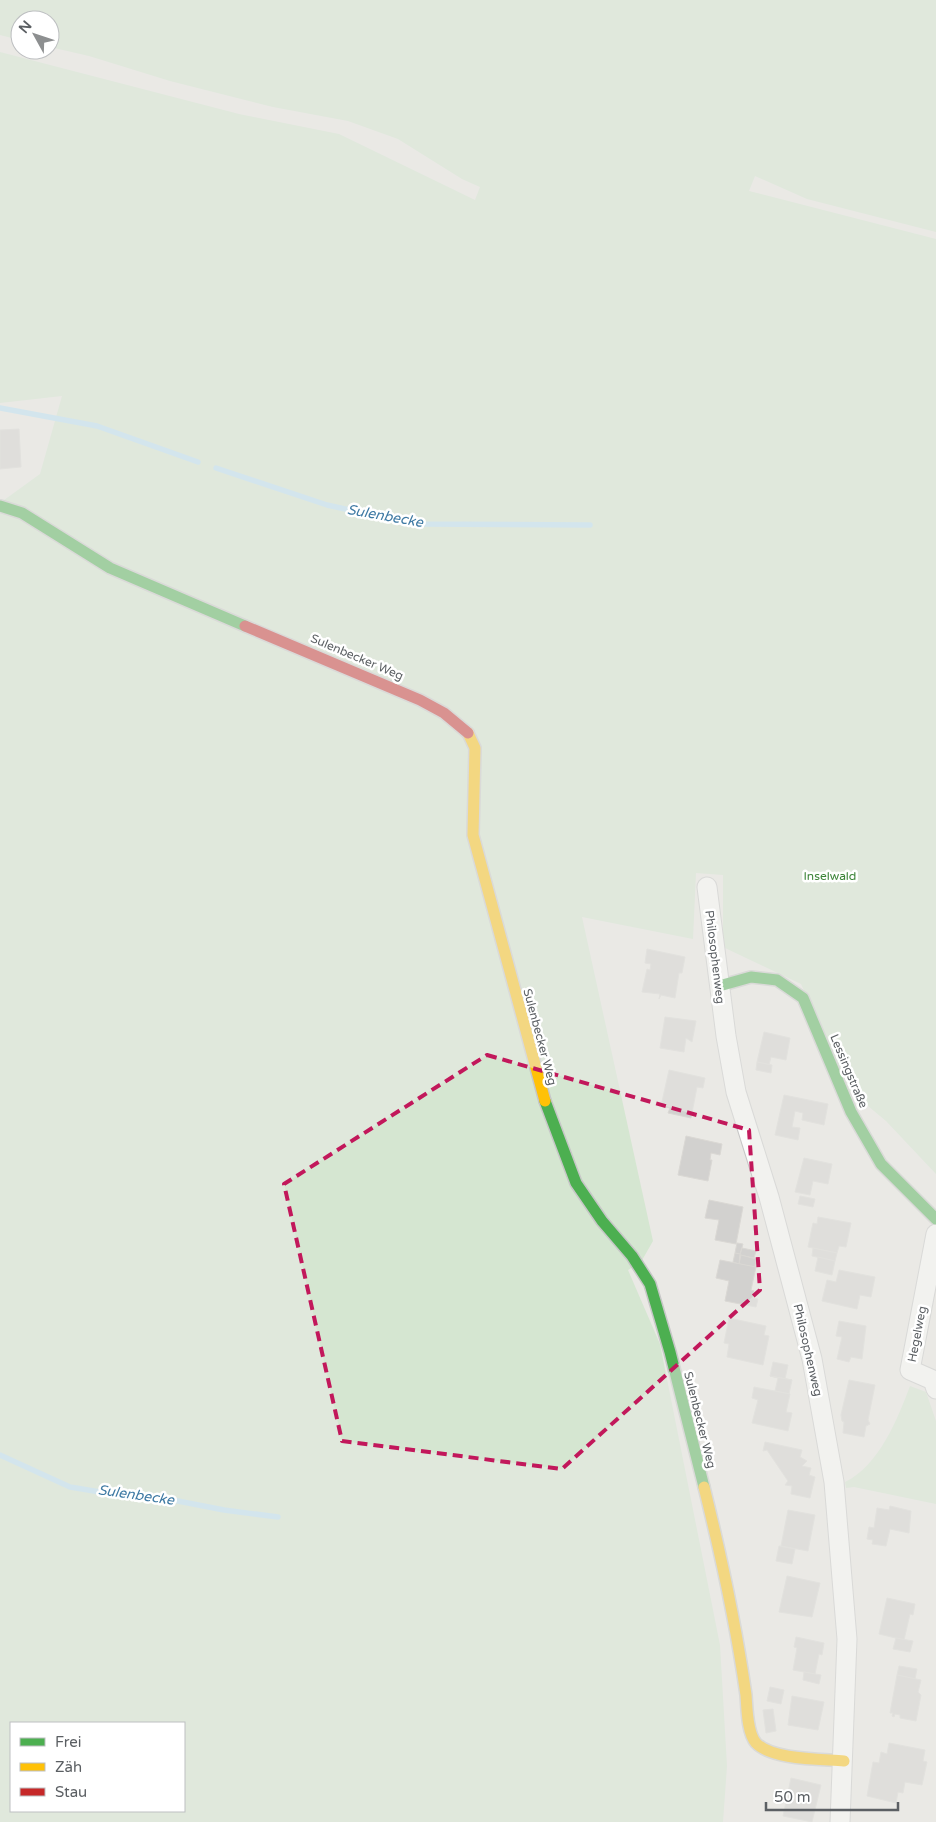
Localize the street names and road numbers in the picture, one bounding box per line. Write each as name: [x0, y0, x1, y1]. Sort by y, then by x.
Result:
street label: Sulenbecker Weg: [309, 631, 405, 683]
street label: Philosophenweg: [702, 909, 728, 1005]
street label: Sulenbecker Weg: [520, 987, 560, 1087]
street label: Lessingstraße: [827, 1032, 871, 1110]
street label: Philosophenweg: [791, 1302, 825, 1398]
street label: Hegelweg: [905, 1305, 929, 1363]
street label: Sulenbecker Weg: [681, 1370, 719, 1470]

